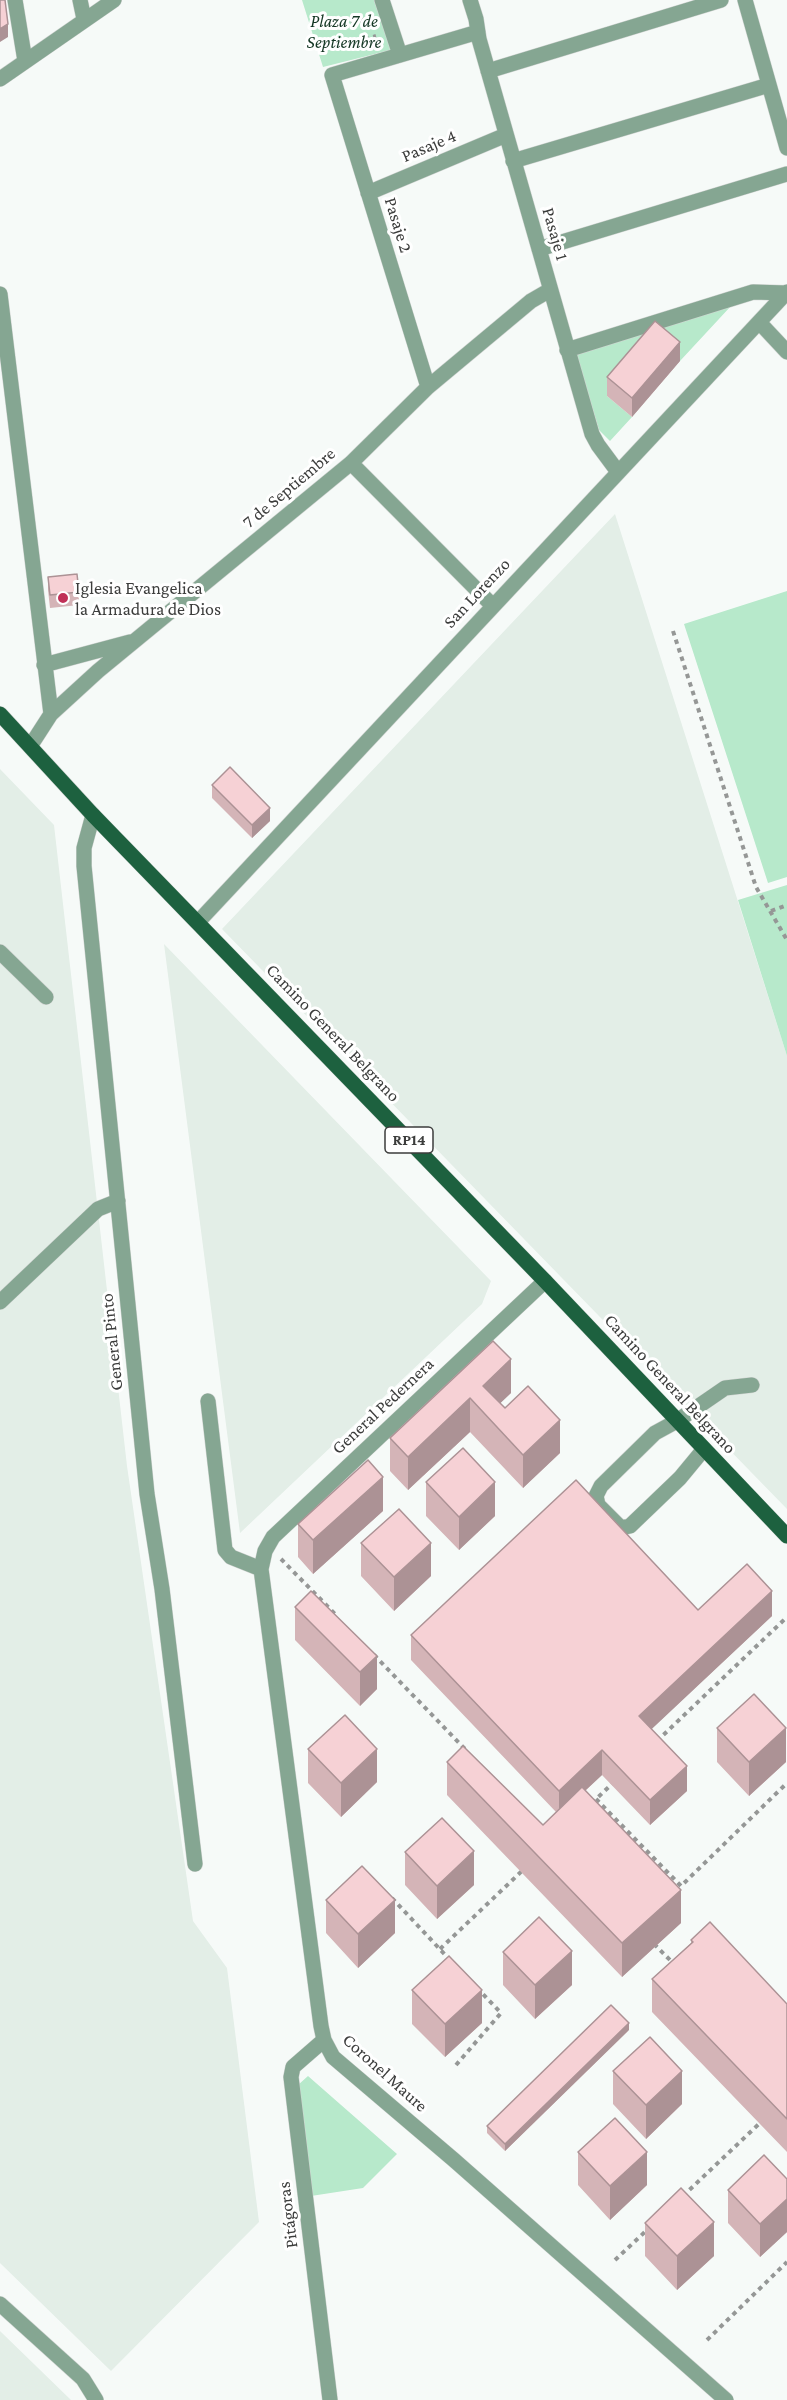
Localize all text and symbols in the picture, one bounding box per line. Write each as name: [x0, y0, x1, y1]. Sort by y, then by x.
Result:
park label: Plaza 7 de Septiembre: [307, 10, 381, 52]
street label: Pasaje 4: [398, 125, 460, 167]
street label: Pasaje 2: [379, 195, 417, 255]
street label: Pasaje 1: [537, 205, 573, 263]
street label: 7 de Septiembre: [238, 443, 340, 533]
street label: San Lorenzo: [439, 554, 515, 632]
place label: Iglesia Evangelica la Armadura de Dios: [75, 577, 221, 620]
marker: Iglesia Evangelica la Armadura de Dios: [56, 591, 70, 605]
street label: Camino General Belgrano: [261, 959, 405, 1107]
road number: RP14: [385, 1127, 433, 1153]
street label: General Pinto: [96, 1292, 128, 1392]
street label: Camino General Belgrano: [600, 1310, 740, 1458]
street label: General Pedernera: [327, 1353, 439, 1459]
street label: Coronel Maure: [338, 2029, 432, 2117]
street label: Pitágoras: [273, 2180, 303, 2250]

